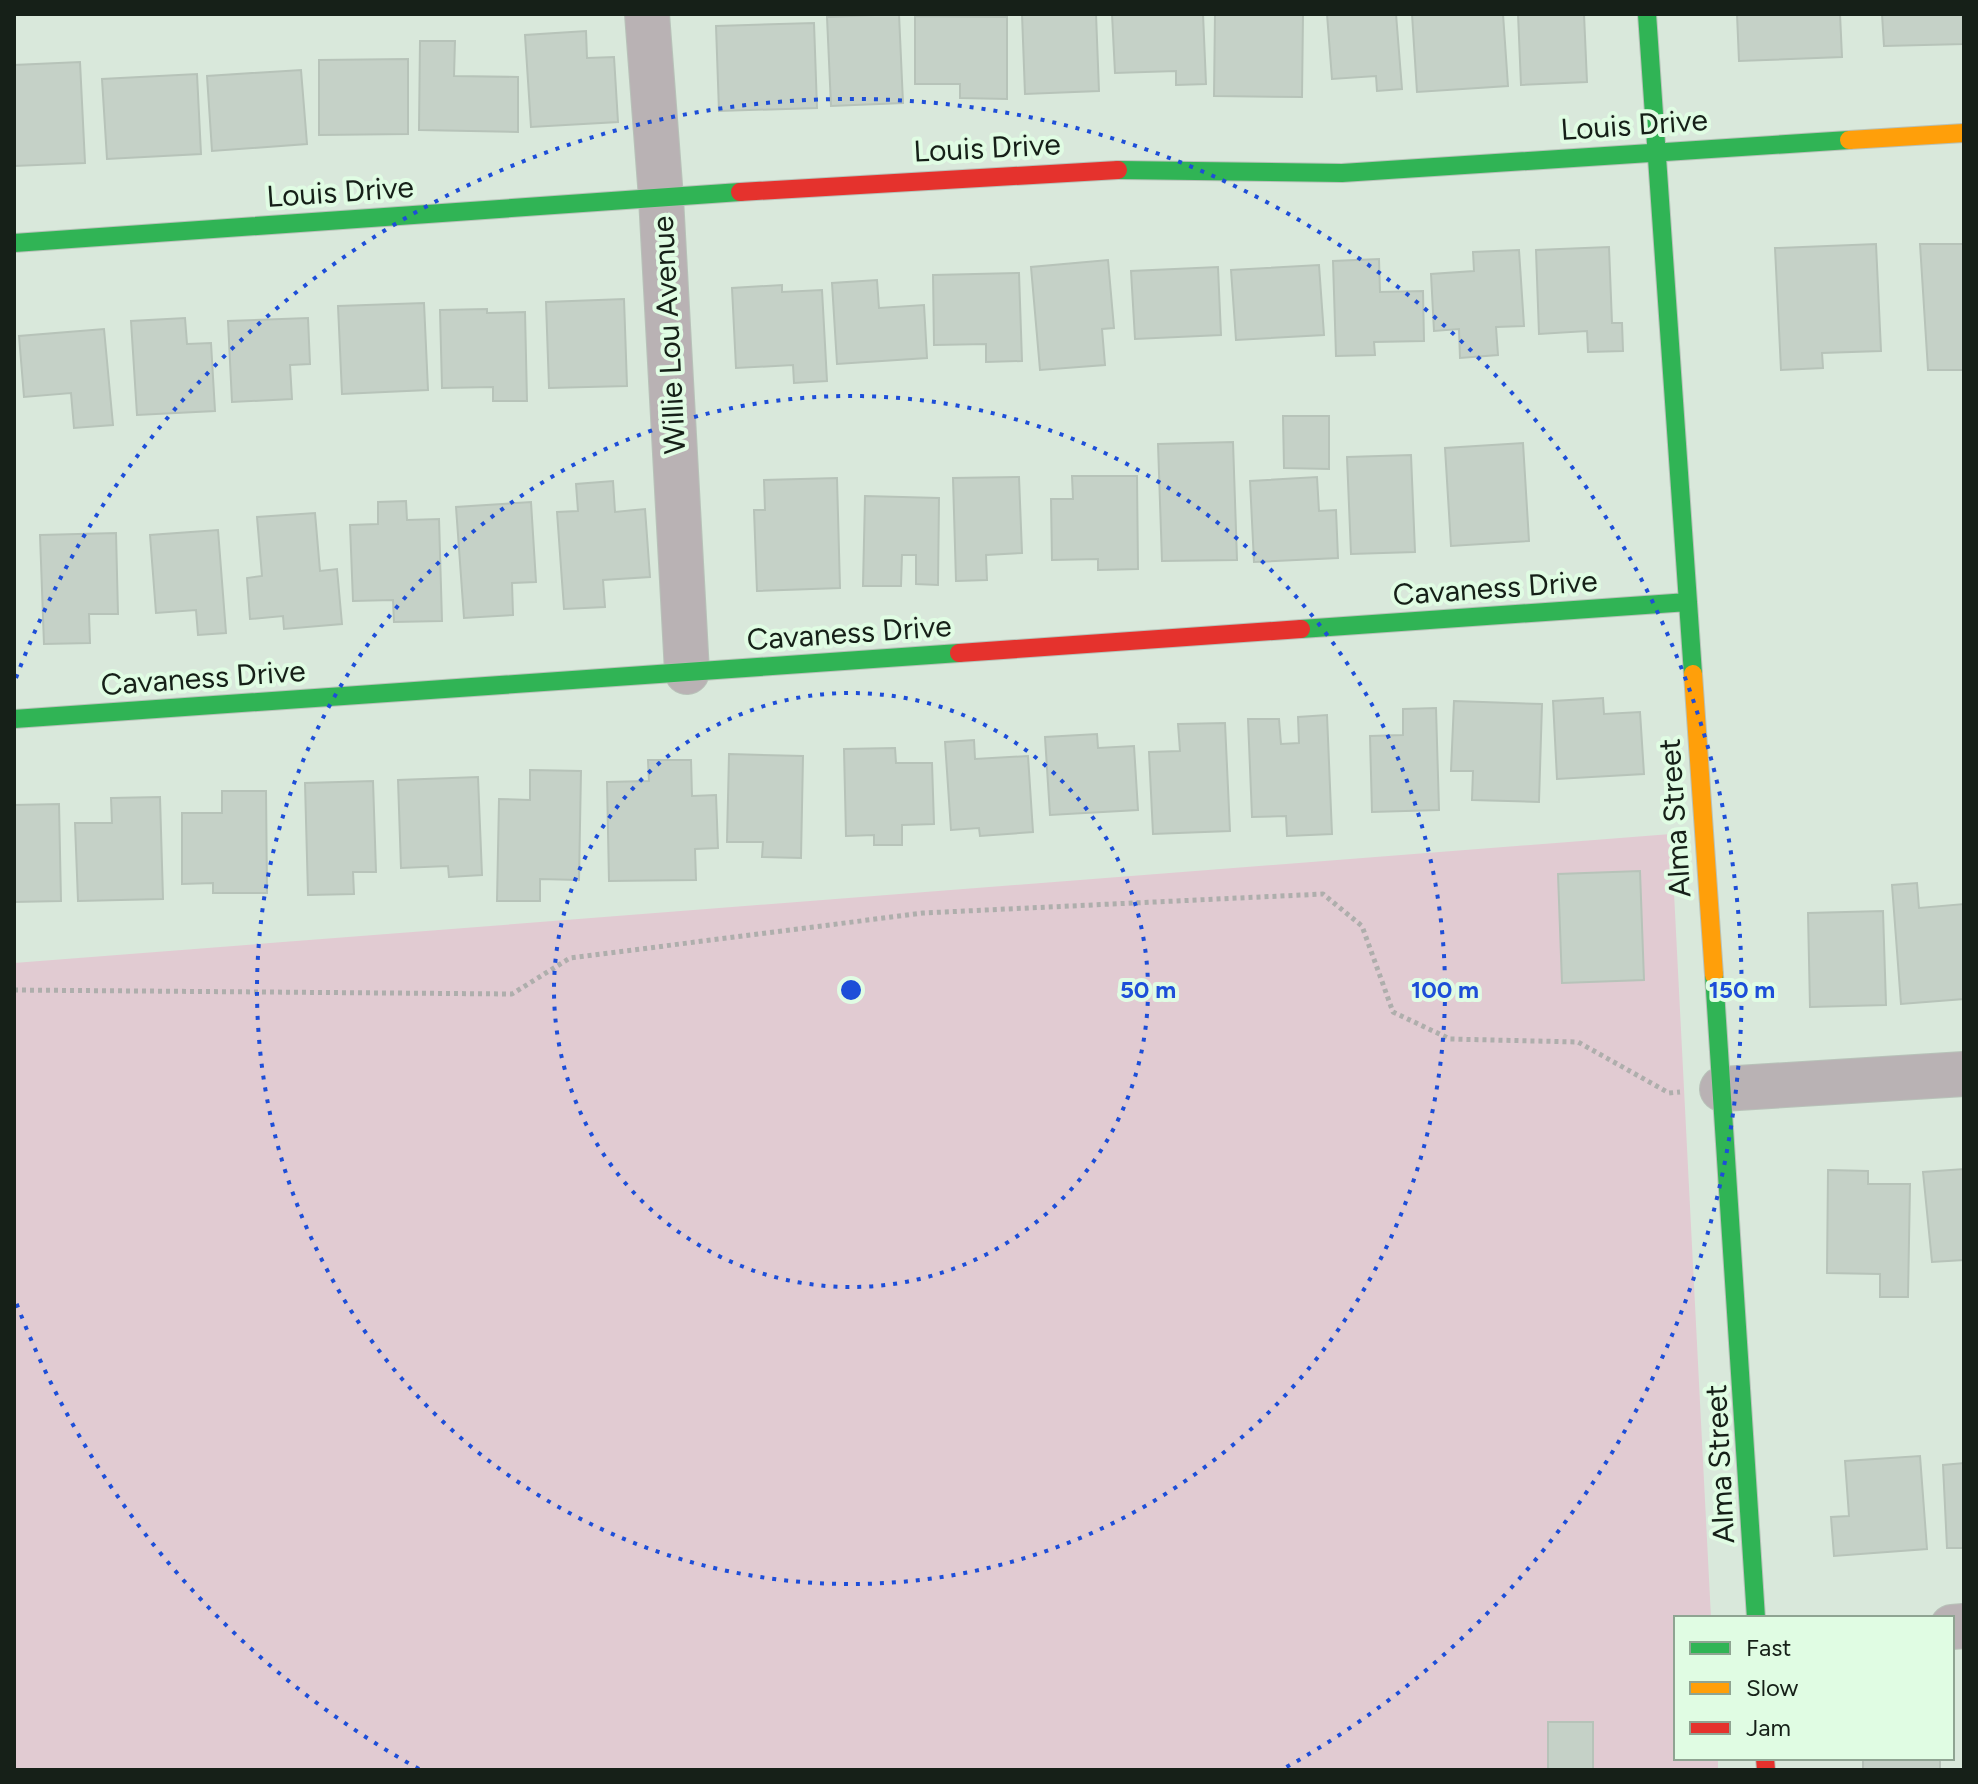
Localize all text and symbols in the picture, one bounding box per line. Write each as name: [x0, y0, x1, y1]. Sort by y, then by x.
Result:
street label: Louis Drive: [1559, 101, 1709, 148]
street label: Louis Drive: [912, 125, 1062, 170]
street label: Louis Drive: [265, 168, 415, 215]
street label: Willie Lou Avenue: [644, 215, 693, 455]
street label: Cavaness Drive: [1391, 562, 1599, 613]
street label: Cavaness Drive: [745, 607, 953, 658]
street label: Cavaness Drive: [99, 652, 307, 703]
street label: Alma Street: [1650, 737, 1699, 899]
text: 50 m: [1120, 975, 1176, 1004]
text: 100 m: [1411, 975, 1479, 1004]
text: 150 m: [1709, 975, 1775, 1004]
centre of rings: [837, 976, 865, 1004]
street label: Alma Street: [1697, 1384, 1742, 1544]
legend: [1674, 1616, 1954, 1760]
text: Fast: [1746, 1633, 1791, 1662]
text: Slow: [1746, 1673, 1799, 1702]
text: Jam: [1746, 1713, 1791, 1742]

